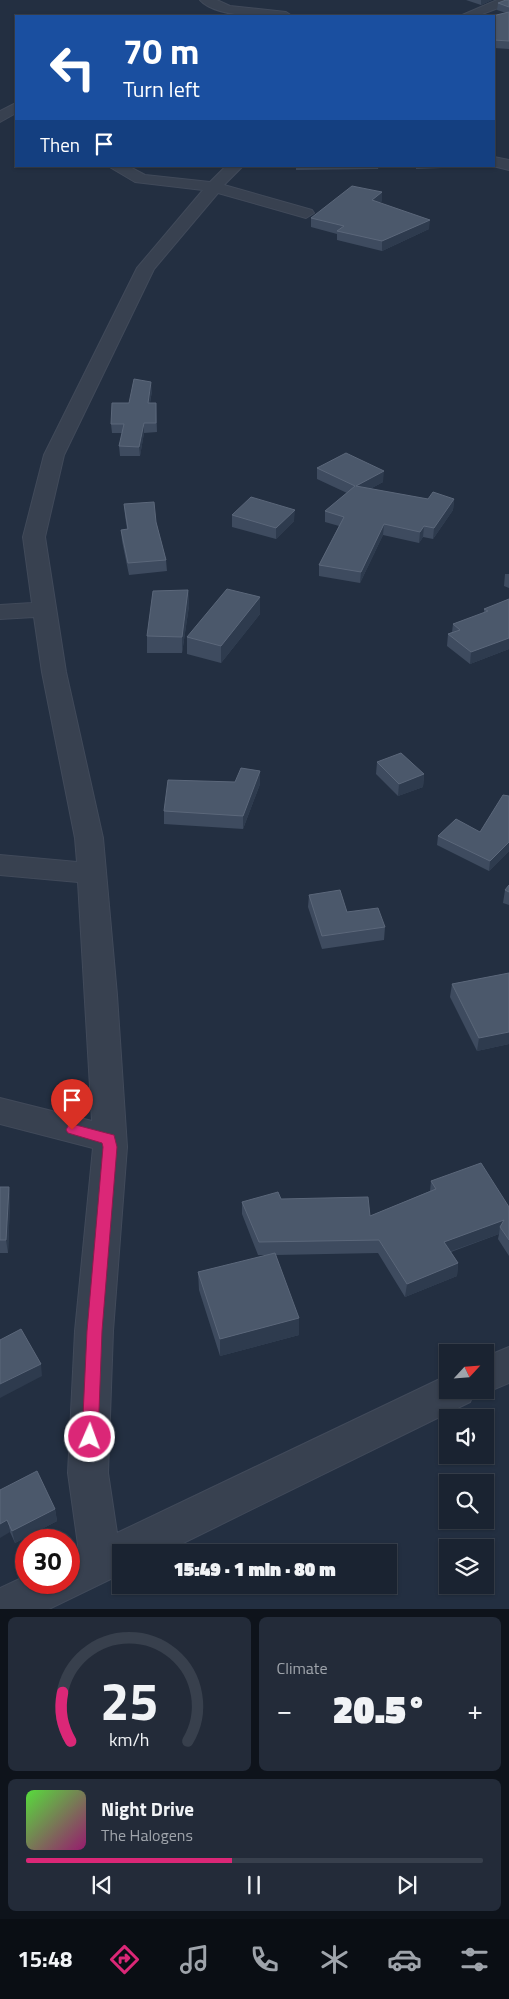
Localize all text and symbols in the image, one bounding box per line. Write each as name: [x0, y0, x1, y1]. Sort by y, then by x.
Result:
text: 70 m: [123, 24, 199, 78]
icon: left: [40, 35, 105, 100]
text: Turn left: [123, 72, 200, 106]
text: Then: [40, 130, 80, 159]
icon: arrive: [90, 130, 118, 158]
pin: [51, 1079, 93, 1130]
icon: arrive: [58, 1086, 86, 1114]
north arrow: [439, 1344, 494, 1399]
map controls: [439, 1344, 494, 1594]
button: sound: [439, 1409, 494, 1464]
position arrow: [63, 1410, 115, 1462]
button: search: [439, 1474, 494, 1529]
speed limit sign: 30: [15, 1529, 80, 1594]
button: layers: [439, 1539, 494, 1594]
text: 15:49 · 1 min · 80 m: [173, 1554, 336, 1583]
text: Climate: [277, 1656, 328, 1680]
text: 25: [100, 1661, 158, 1740]
text: 20.5°: [333, 1680, 427, 1738]
text: −: [277, 1688, 292, 1731]
text: +: [467, 1688, 483, 1731]
text: km/h: [109, 1726, 149, 1753]
text: Night Drive: [101, 1794, 194, 1823]
text: The Halogens: [101, 1823, 193, 1847]
icon: previous: [88, 1871, 116, 1899]
icon: pause: [240, 1871, 268, 1899]
icon: next: [393, 1871, 421, 1899]
text: 15:48: [17, 1942, 72, 1976]
icon: directions: [107, 1942, 142, 1977]
icon: music: [177, 1942, 212, 1977]
icon: phone: [247, 1942, 282, 1977]
icon: climate: [317, 1942, 352, 1977]
icon: car: [387, 1942, 422, 1977]
icon: filters: [457, 1942, 492, 1977]

